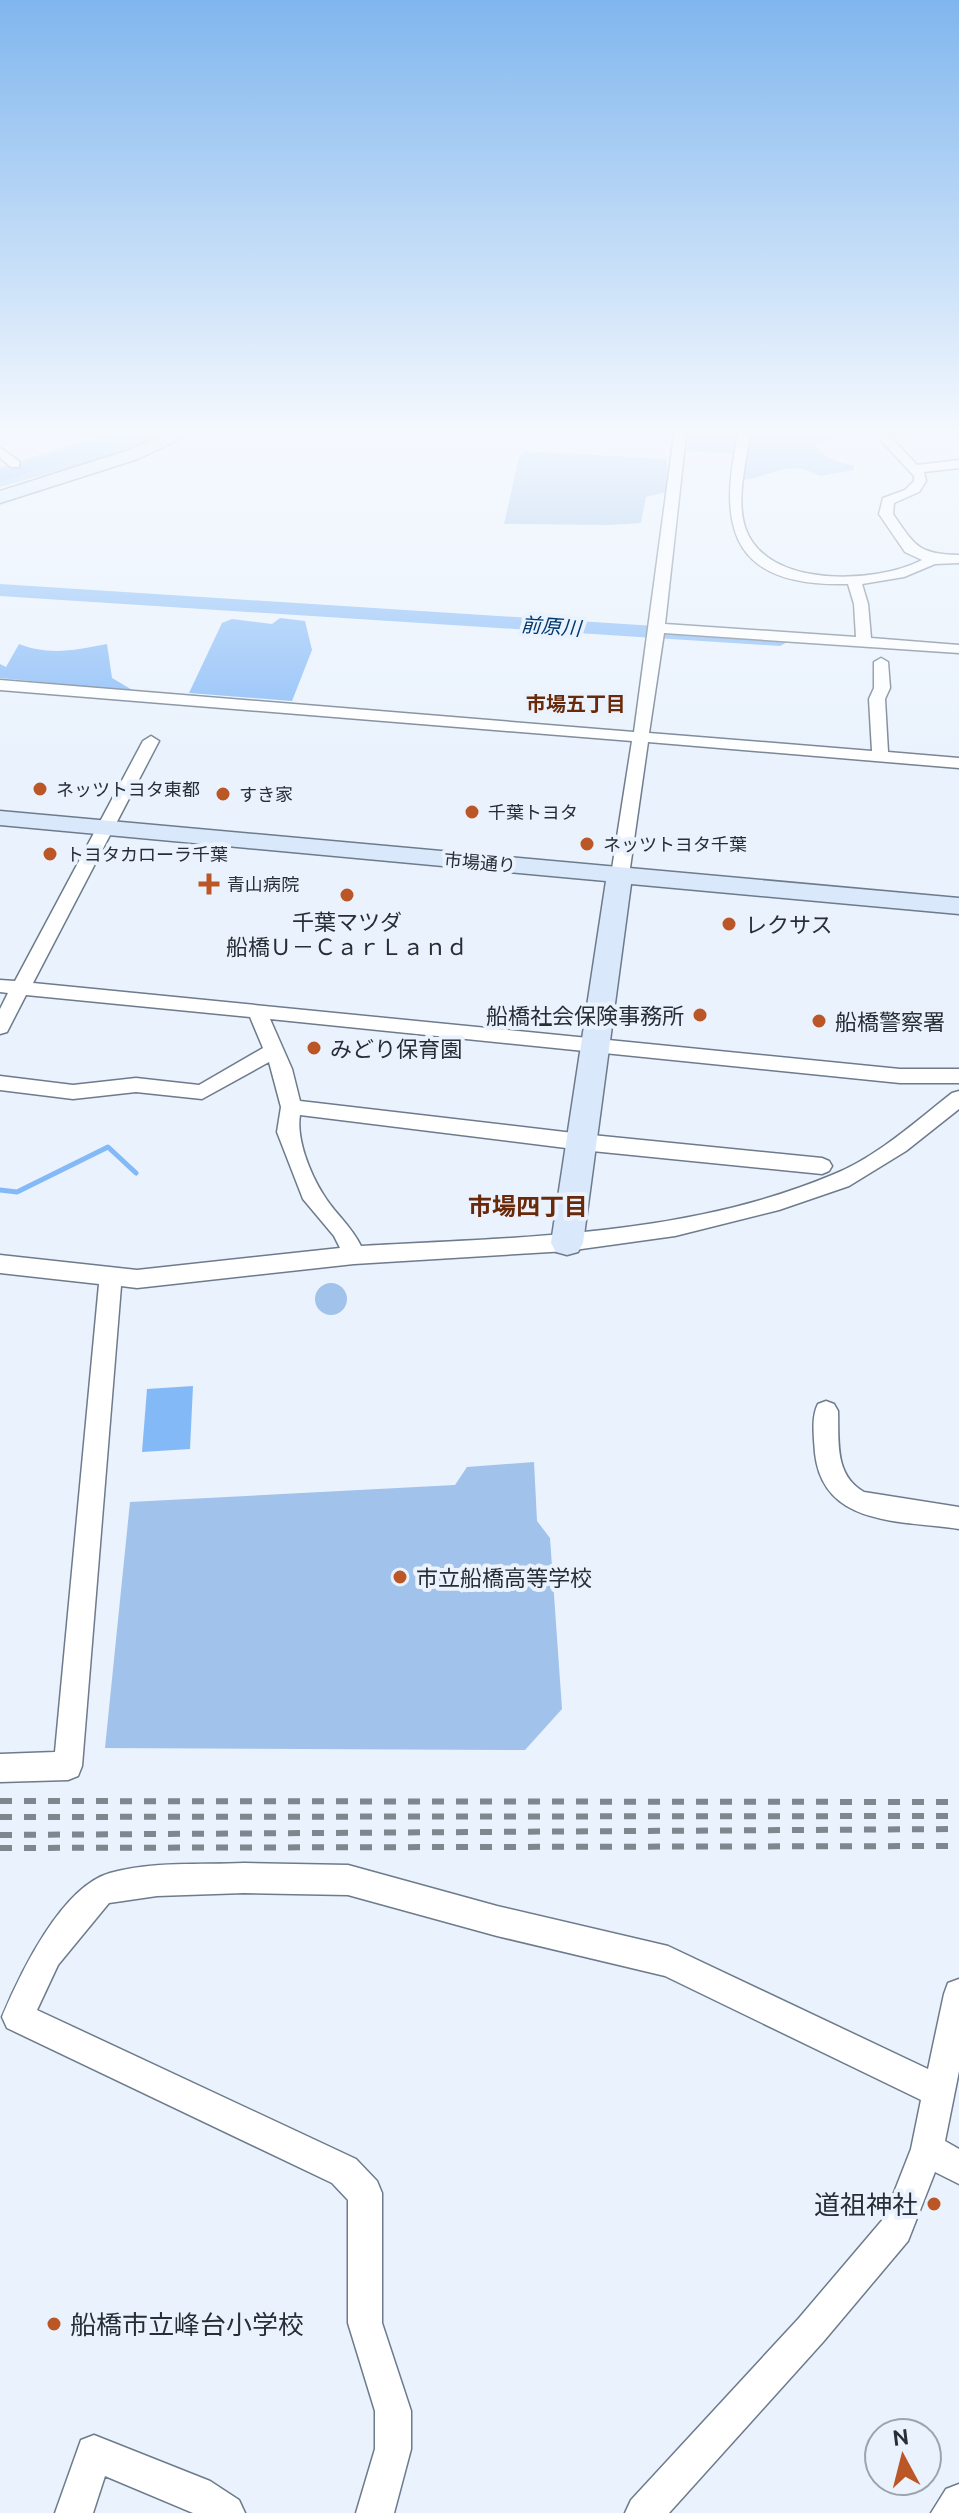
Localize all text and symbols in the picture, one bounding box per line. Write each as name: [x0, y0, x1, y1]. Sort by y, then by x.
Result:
water label: 前原川: [520, 612, 584, 640]
district label: 市場五丁目: [526, 692, 626, 715]
place label: ネッツトヨタ東都: [56, 779, 200, 799]
marker: ネッツトヨタ東都: [31, 780, 49, 798]
place label: すき家: [239, 784, 293, 804]
marker: すき家: [214, 785, 232, 803]
place label: 千葉トヨタ: [488, 802, 578, 822]
marker: 千葉トヨタ: [463, 803, 481, 821]
place label: ネッツトヨタ千葉: [603, 834, 747, 854]
marker: ネッツトヨタ千葉: [578, 835, 596, 853]
place label: トヨタカローラ千葉: [66, 844, 228, 864]
marker: トヨタカローラ千葉: [41, 845, 59, 863]
street label: 市場通り: [443, 849, 517, 875]
marker: 青山病院: [198, 873, 220, 895]
place label: 青山病院: [227, 874, 299, 894]
marker: 千葉マツダ 船橋Ｕ－ＣａｒＬａｎｄ: [338, 886, 356, 904]
place label: 千葉マツダ 船橋Ｕ－ＣａｒＬａｎｄ: [226, 909, 468, 959]
place label: レクサス: [745, 912, 833, 937]
marker: レクサス: [720, 915, 738, 933]
place label: 船橋社会保険事務所: [486, 1003, 684, 1028]
marker: 船橋社会保険事務所: [691, 1006, 709, 1024]
place label: 船橋警察署: [835, 1009, 945, 1034]
marker: 船橋警察署: [810, 1012, 828, 1030]
place label: みどり保育園: [330, 1036, 462, 1061]
marker: みどり保育園: [305, 1039, 323, 1057]
district label: 市場四丁目: [468, 1193, 588, 1220]
place label: 市立船橋高等学校: [416, 1565, 592, 1590]
marker: 市立船橋高等学校: [391, 1568, 409, 1586]
place label: 道祖神社: [814, 2190, 918, 2219]
marker: 道祖神社: [925, 2195, 943, 2213]
place label: 船橋市立峰台小学校: [70, 2310, 304, 2339]
marker: 船橋市立峰台小学校: [45, 2315, 63, 2333]
north arrow: [863, 2417, 943, 2497]
text: N: [891, 2423, 910, 2450]

